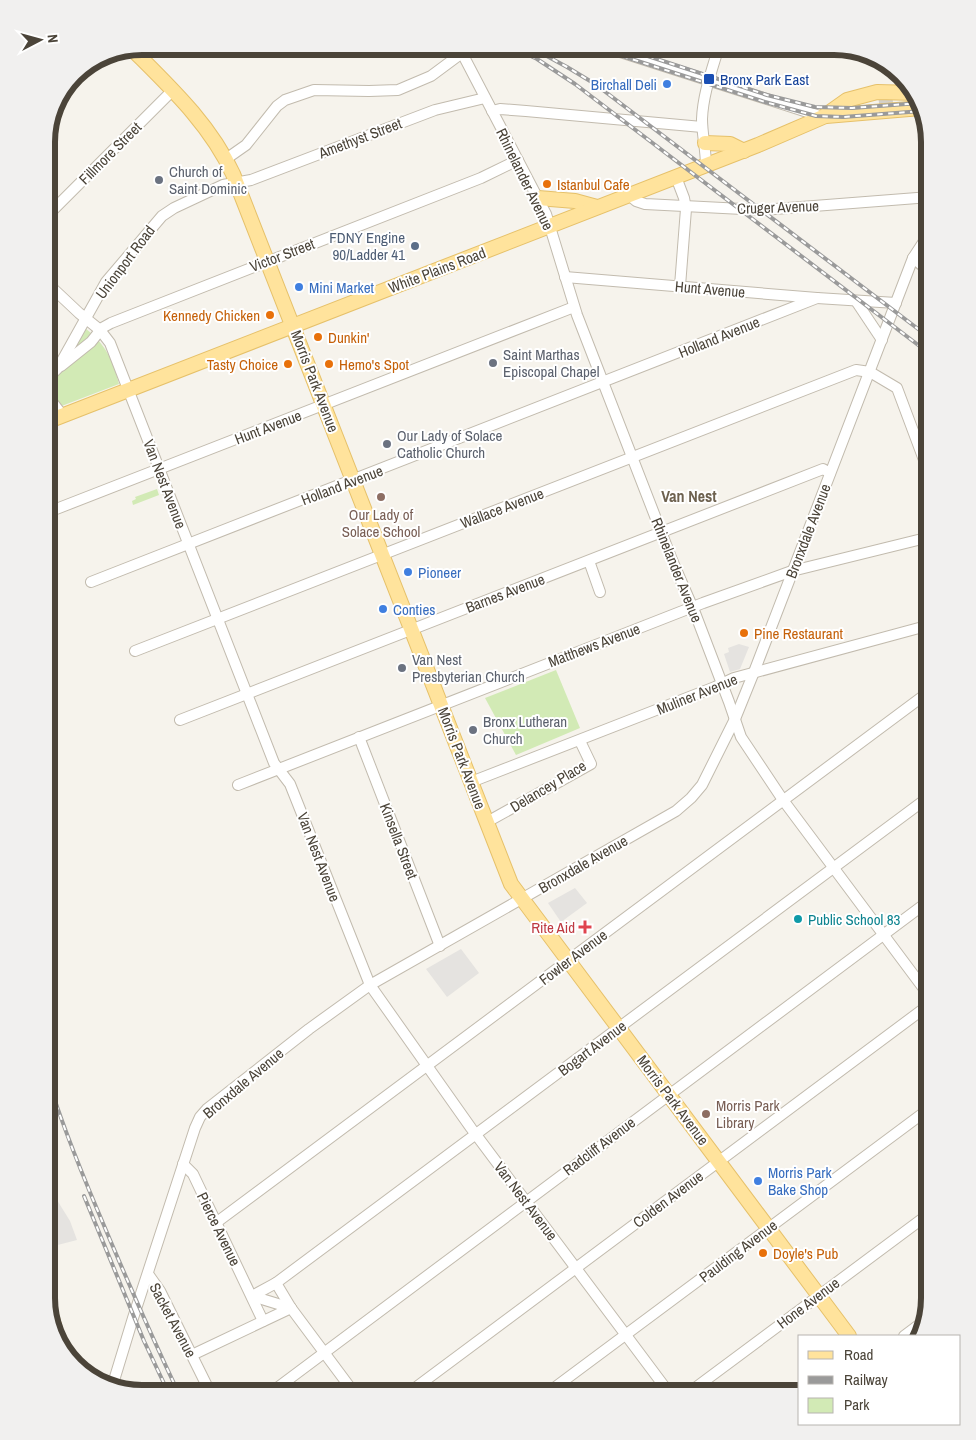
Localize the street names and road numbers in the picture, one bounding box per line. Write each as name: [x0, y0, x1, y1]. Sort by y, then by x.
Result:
street label: Amethyst Street: [314, 112, 405, 164]
street label: Fillmore Street: [74, 117, 146, 189]
street label: Rhinelander Avenue: [491, 124, 559, 234]
street label: Cruger Avenue: [737, 195, 819, 219]
street label: Unionport Road: [90, 221, 160, 303]
street label: Victor Street: [246, 233, 318, 277]
street label: White Plains Road: [385, 242, 489, 298]
street label: Hunt Avenue: [674, 275, 746, 303]
street label: Holland Avenue: [675, 311, 763, 363]
street label: Morris Park Avenue: [286, 327, 344, 435]
street label: Hunt Avenue: [231, 405, 305, 449]
street label: Van Nest Avenue: [138, 436, 192, 532]
street label: Holland Avenue: [298, 460, 386, 510]
street label: Bronxdale Avenue: [780, 481, 836, 581]
street label: Wallace Avenue: [457, 482, 547, 533]
street label: Rhinelander Avenue: [646, 514, 708, 626]
street label: Barnes Avenue: [462, 568, 548, 618]
street label: Matthews Avenue: [545, 618, 643, 672]
street label: Muliner Avenue: [654, 668, 741, 720]
street label: Morris Park Avenue: [433, 704, 491, 812]
street label: Delancey Place: [506, 755, 590, 817]
street label: Kinsella Street: [375, 800, 423, 883]
street label: Van Nest Avenue: [292, 809, 346, 905]
street label: Bronxdale Avenue: [535, 830, 632, 898]
street label: Fowler Avenue: [535, 924, 612, 990]
street label: Bogart Avenue: [554, 1015, 631, 1081]
street label: Bronxdale Avenue: [198, 1043, 288, 1123]
street label: Morris Park Avenue: [632, 1051, 714, 1149]
street label: Radcliff Avenue: [558, 1112, 640, 1180]
street label: Van Nest Avenue: [489, 1157, 563, 1245]
street label: Colden Avenue: [628, 1165, 708, 1232]
street label: Pierce Avenue: [192, 1189, 246, 1270]
street label: Paulding Avenue: [695, 1215, 782, 1287]
street label: Hone Avenue: [772, 1272, 844, 1334]
street label: Sacket Avenue: [145, 1279, 202, 1361]

